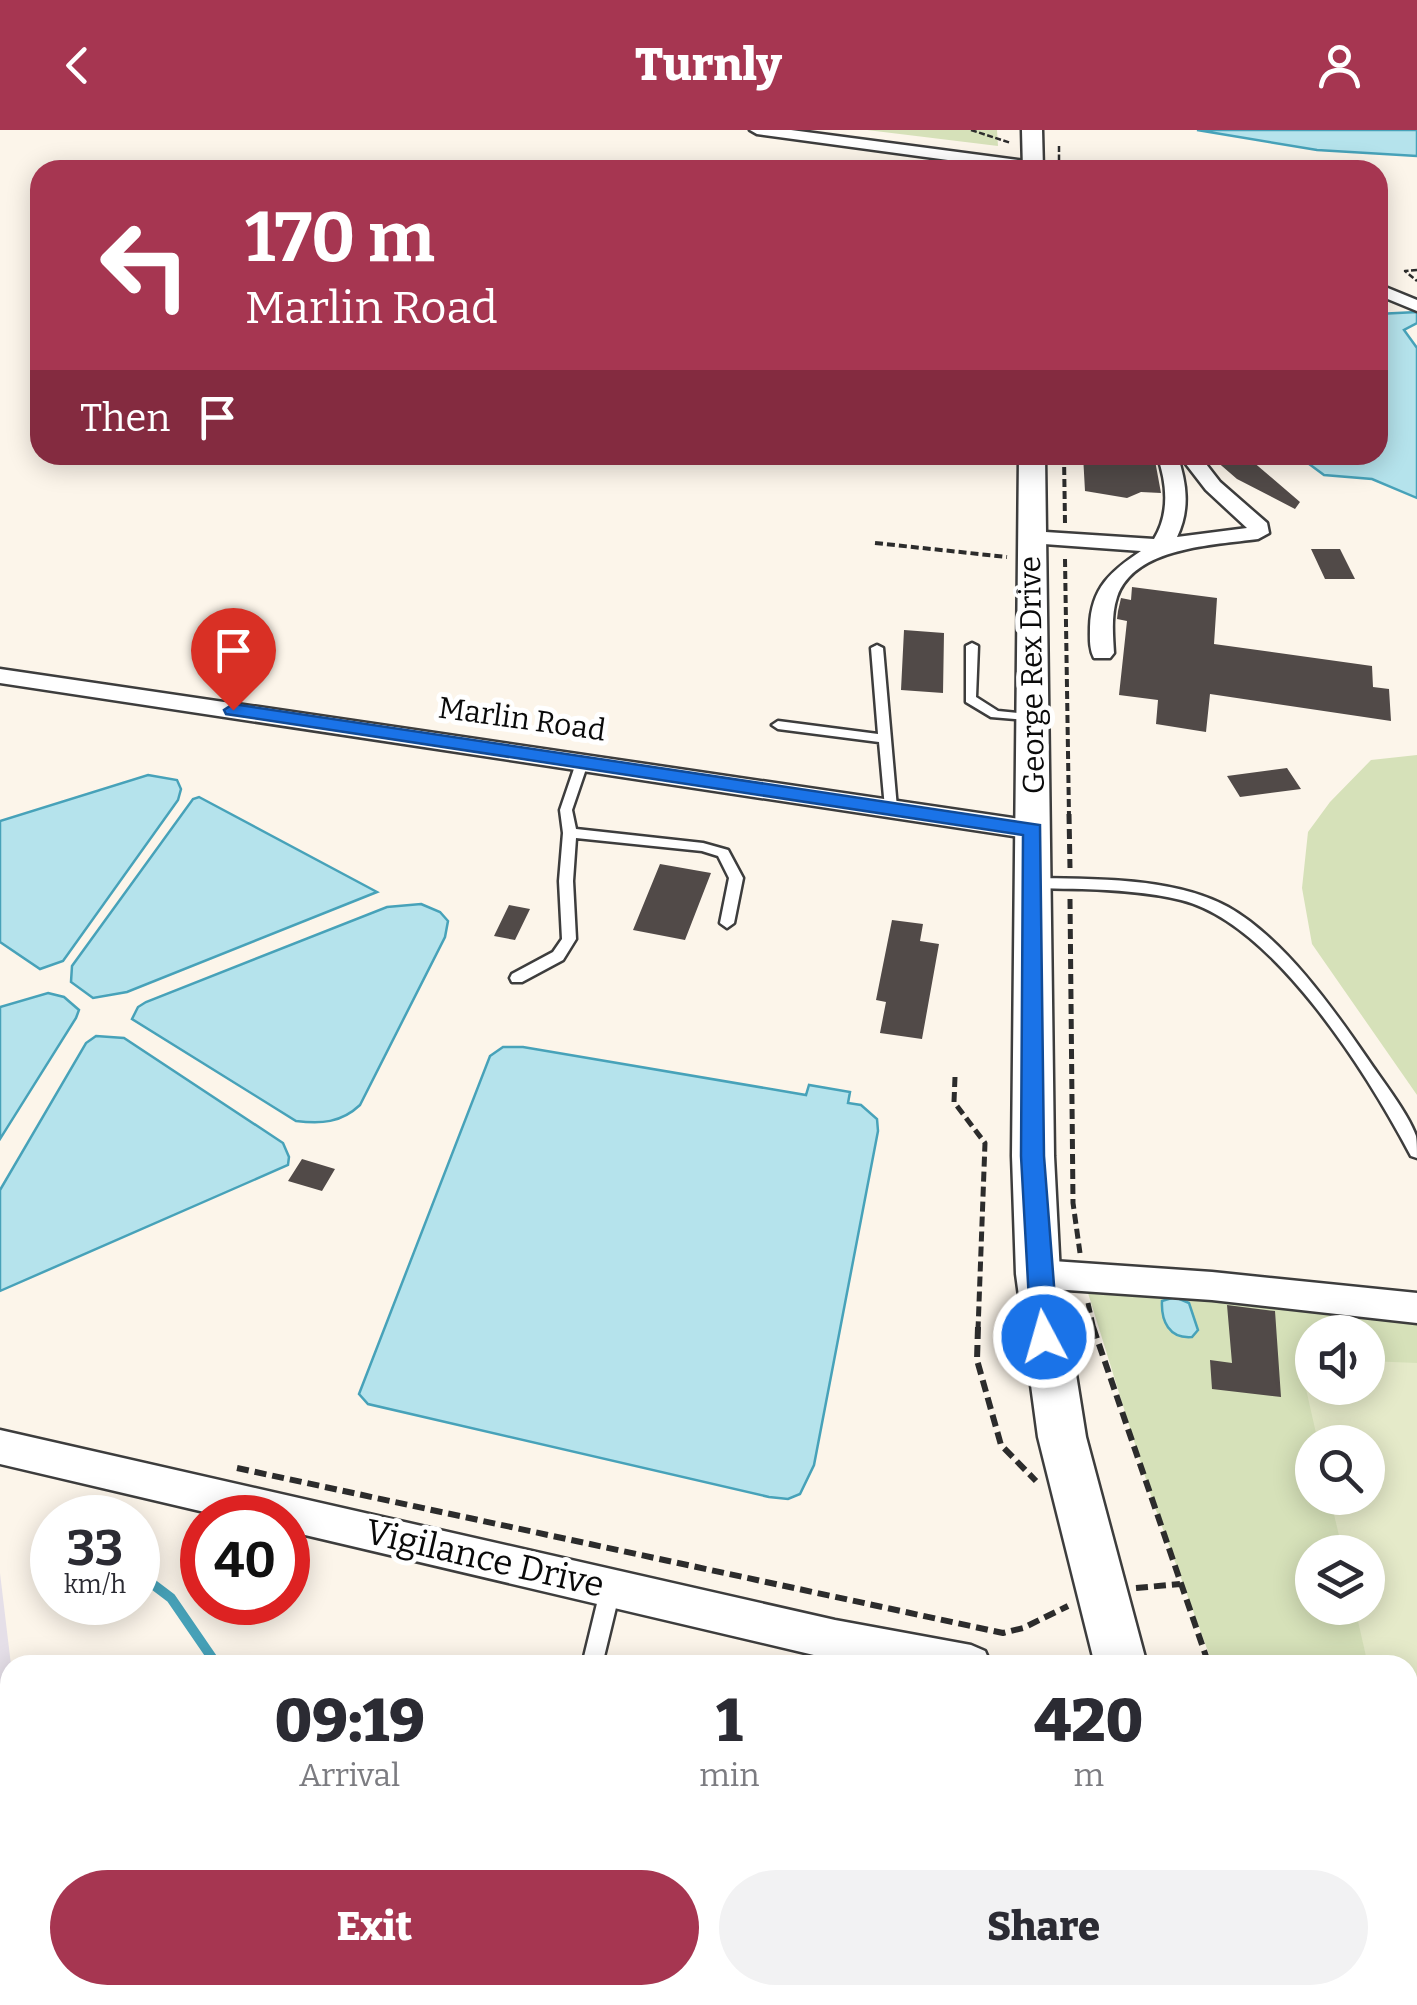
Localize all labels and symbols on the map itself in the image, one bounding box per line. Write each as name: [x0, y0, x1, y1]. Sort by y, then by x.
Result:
street label: George Rex Drive: [1012, 556, 1052, 794]
pin: [191, 608, 276, 711]
street label: Marlin Road: [436, 689, 608, 749]
position arrow: [992, 1285, 1096, 1389]
speed limit sign: 40: [180, 1495, 310, 1625]
street label: Vigilance Drive: [362, 1510, 608, 1606]

